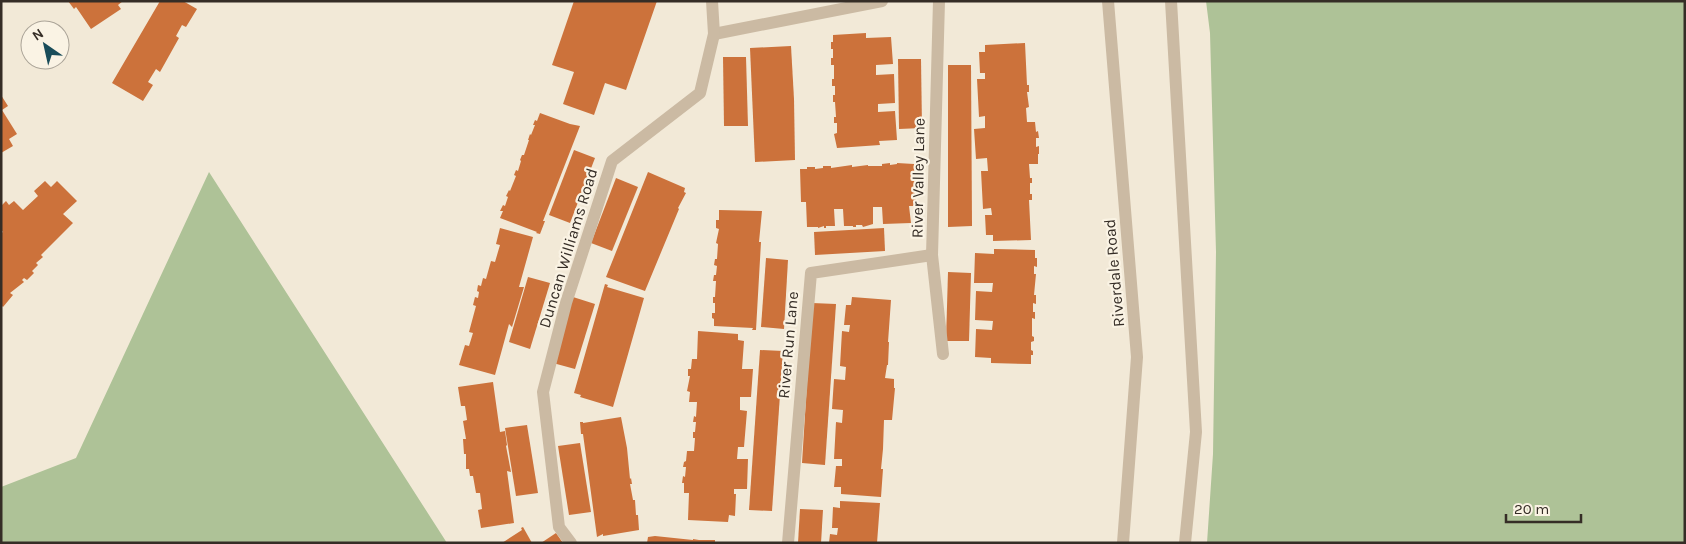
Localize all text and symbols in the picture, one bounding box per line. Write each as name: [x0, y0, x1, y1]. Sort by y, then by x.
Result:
north arrow: [20, 20, 70, 70]
text: N: [29, 25, 47, 44]
street label: River Valley Lane: [907, 118, 929, 238]
street label: Duncan Williams Road: [535, 166, 601, 330]
street label: Riverdale Road: [1100, 218, 1128, 328]
street label: River Run Lane: [774, 291, 802, 399]
scale bar: [1506, 492, 1581, 524]
text: 20 m: [1514, 500, 1549, 518]

